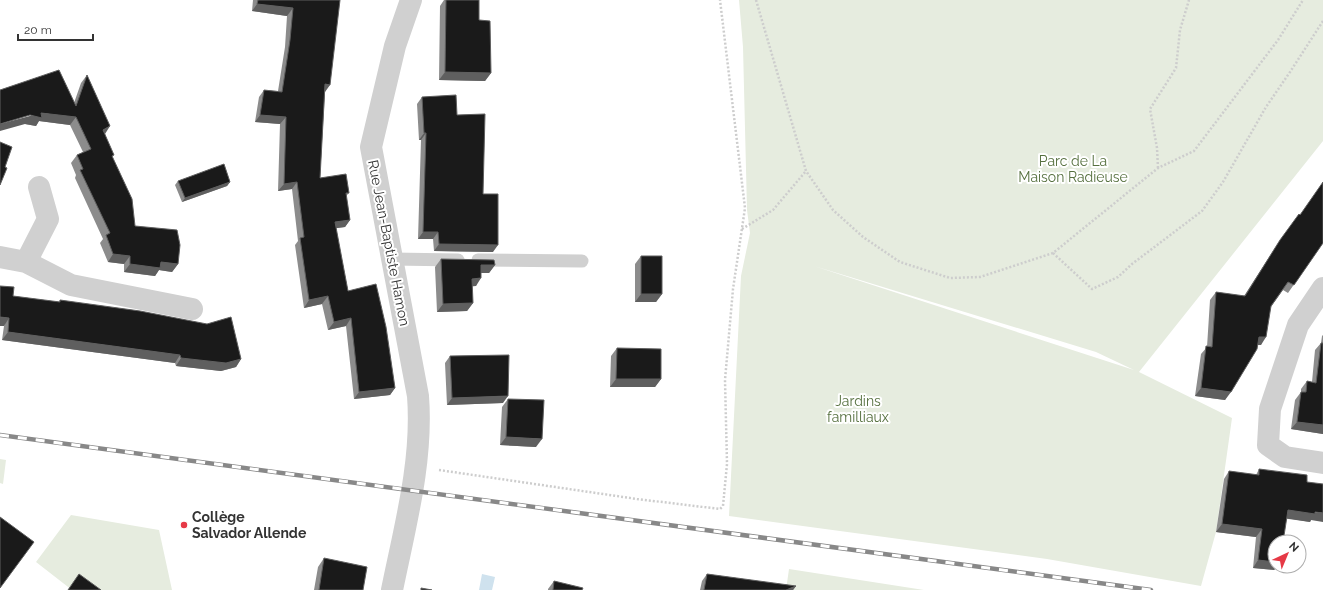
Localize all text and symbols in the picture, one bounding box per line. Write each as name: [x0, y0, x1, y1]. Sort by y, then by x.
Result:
scale bar: [18, 16, 93, 42]
text: 20 m: [24, 23, 52, 37]
park label: Parc de La Maison Radieuse: [1018, 153, 1128, 185]
street label: Rue Jean-Baptiste Hamon: [365, 159, 413, 327]
park label: Jardins familliaux: [827, 393, 889, 425]
place label: Collège Salvador Allende: [192, 509, 307, 541]
marker: Collège Salvador Allende: [179, 520, 189, 530]
north arrow: [1267, 534, 1307, 574]
text: N: [1286, 540, 1301, 555]

